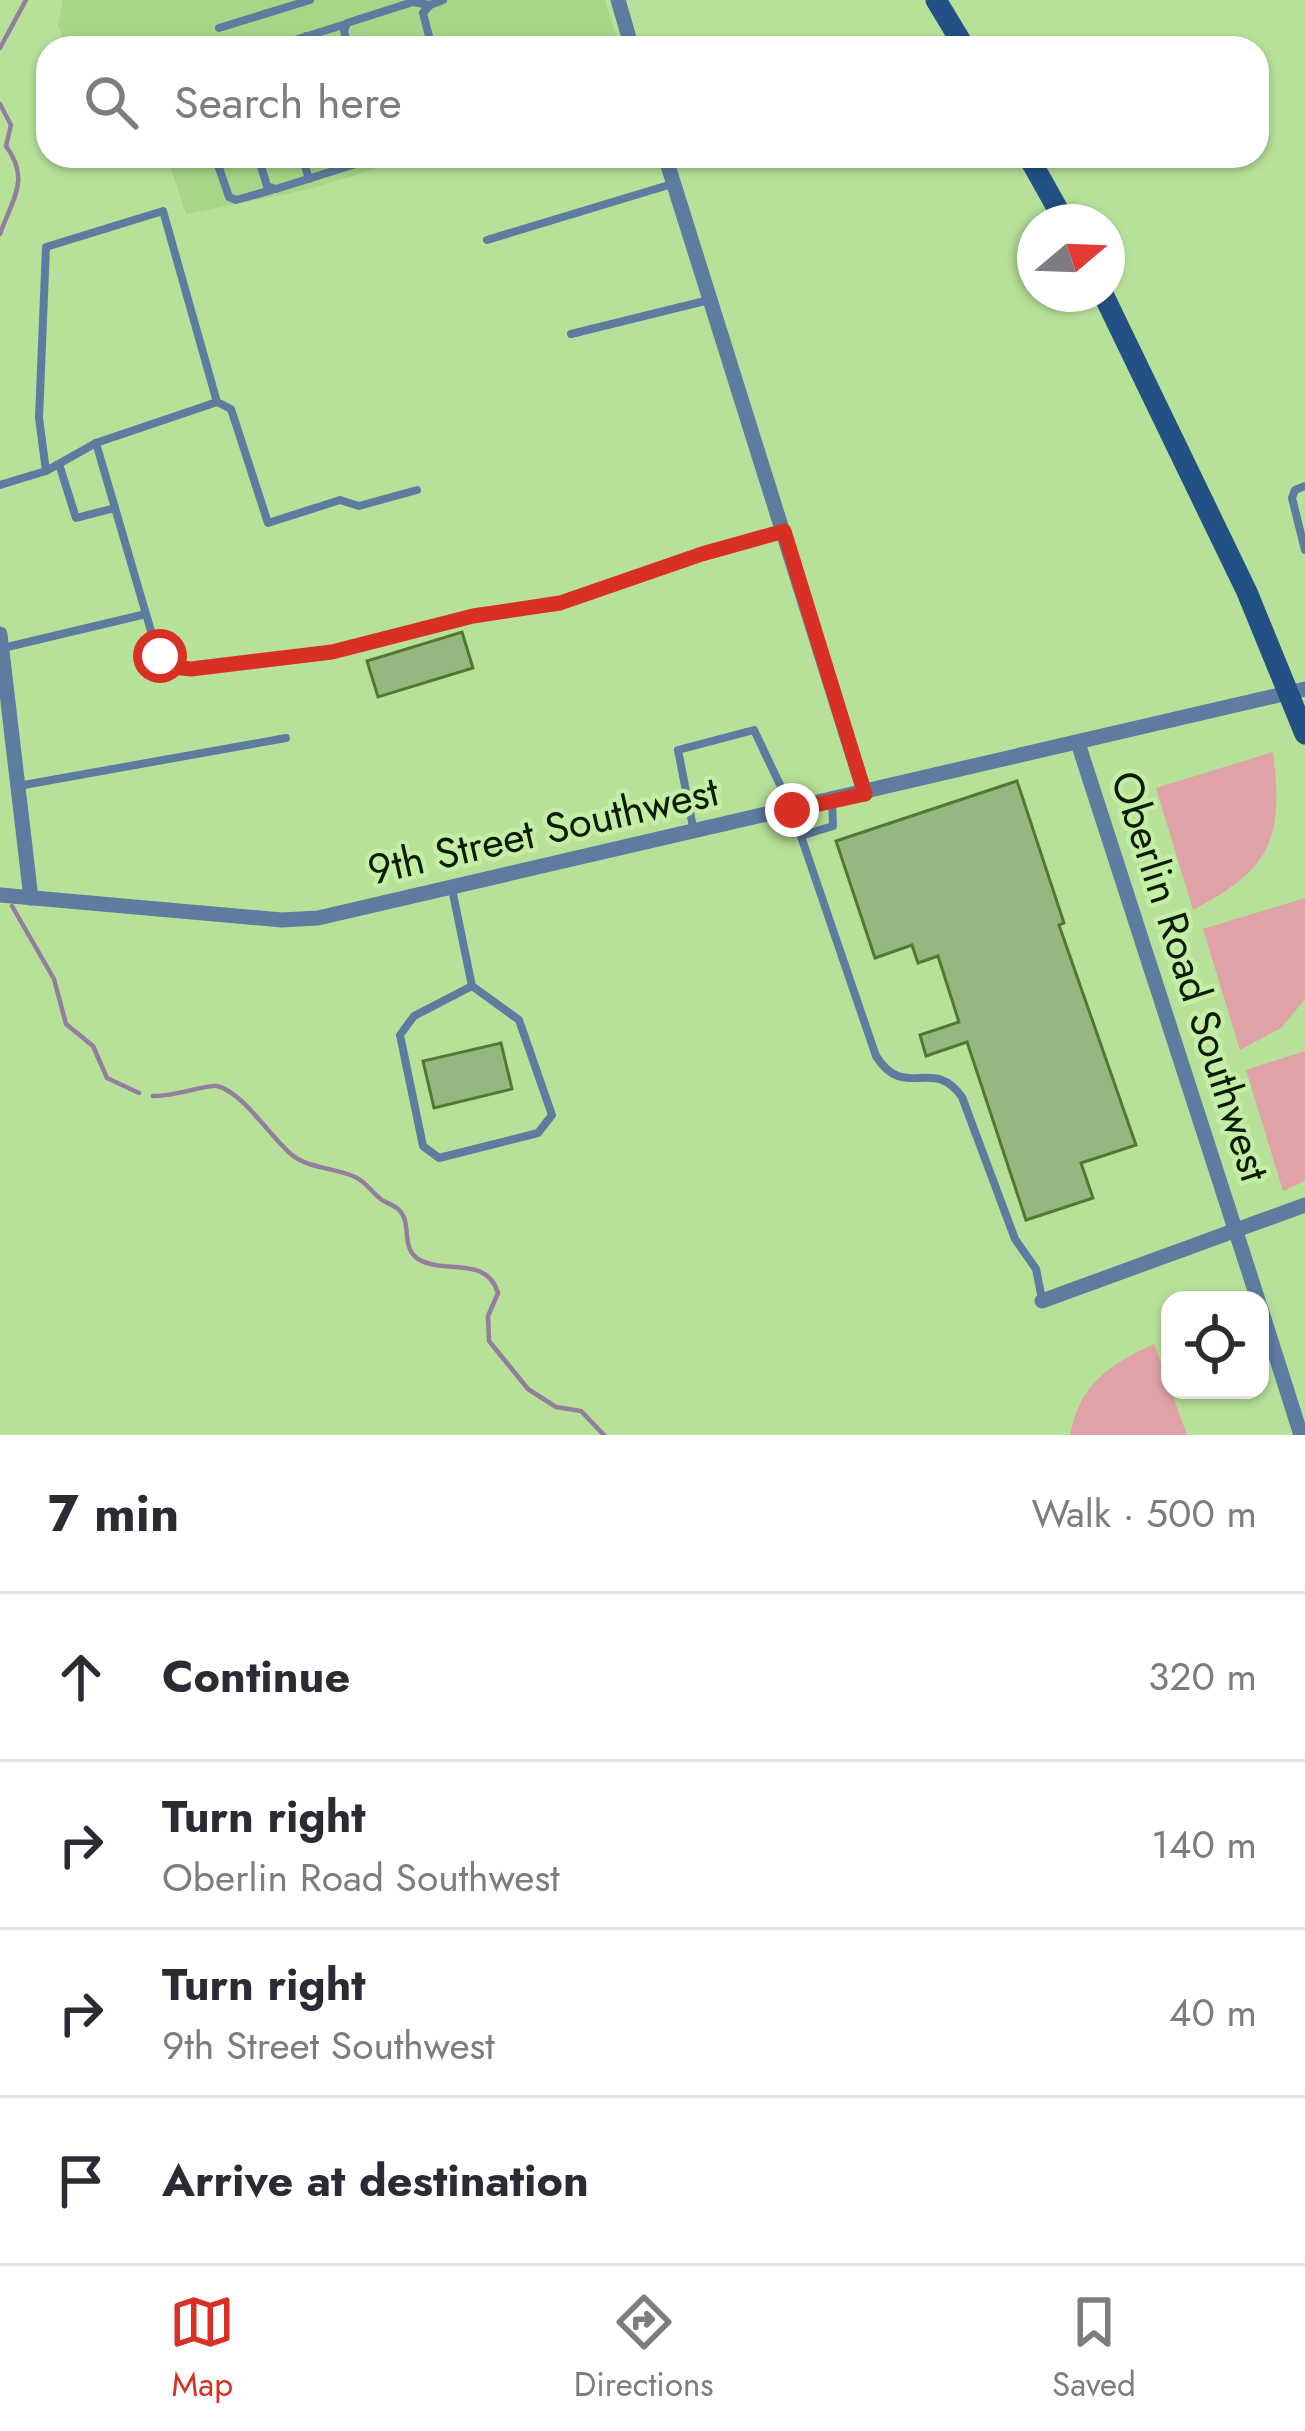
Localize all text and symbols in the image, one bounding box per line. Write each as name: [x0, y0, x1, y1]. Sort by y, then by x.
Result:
search box: [36, 36, 1269, 168]
icon: search: [78, 69, 144, 135]
text: Search here: [174, 70, 402, 135]
north arrow: [1017, 204, 1125, 312]
route start: [133, 629, 187, 683]
street label: 9th Street Southwest: [362, 760, 724, 900]
street label: Oberlin Road Southwest: [1095, 763, 1286, 1189]
route end: [765, 783, 819, 837]
map controls: [1161, 1291, 1269, 1399]
button: locate: [1161, 1291, 1269, 1399]
text: 7 min: [48, 1476, 179, 1550]
text: Walk · 500 m: [1031, 1485, 1257, 1542]
icon: ahead: [48, 1644, 114, 1710]
text: Continue: [162, 1644, 350, 1709]
text: 320 m: [1148, 1648, 1257, 1705]
text: Turn right: [162, 1784, 366, 1849]
icon: right: [48, 1812, 114, 1878]
text: 140 m: [1151, 1816, 1257, 1873]
text: Oberlin Road Southwest: [162, 1849, 560, 1906]
text: Turn right: [162, 1952, 366, 2017]
icon: right: [48, 1980, 114, 2046]
text: 40 m: [1169, 1984, 1257, 2041]
text: 9th Street Southwest: [162, 2017, 495, 2074]
icon: arrive: [48, 2148, 114, 2214]
text: Arrive at destination: [162, 2148, 589, 2213]
tab: Map: [169, 2289, 235, 2408]
tab: Directions: [574, 2289, 714, 2408]
tab: Saved: [1052, 2289, 1136, 2408]

